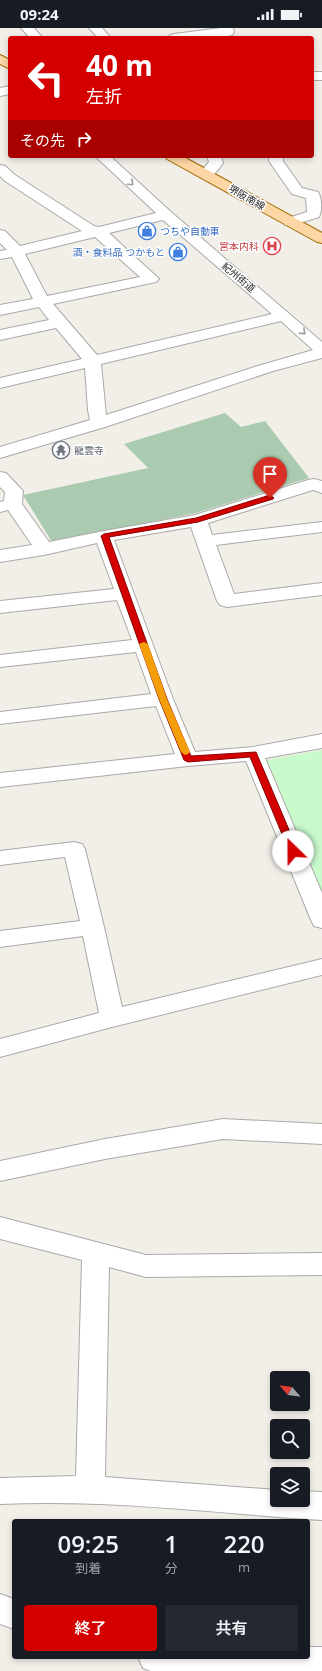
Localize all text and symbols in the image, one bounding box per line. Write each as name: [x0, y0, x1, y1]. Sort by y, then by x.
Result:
text: 09:24: [20, 4, 59, 24]
text: 40 m: [86, 46, 153, 84]
icon: left: [20, 52, 72, 104]
text: 左折: [86, 84, 122, 108]
icon: right: [73, 128, 95, 150]
text: その先: [20, 130, 65, 150]
one-way arrow: [126, 178, 134, 185]
street label: 堺阪南線: [226, 181, 268, 213]
shop icon: つちや自動車: [137, 221, 157, 241]
place label: つちや自動車: [160, 224, 220, 238]
hospital icon: 宮本内科: [262, 236, 282, 256]
place label: 宮本内科: [219, 239, 259, 253]
shop icon: 酒・食料品 つかもと: [168, 242, 188, 262]
place label: 酒・食料品 つかもと: [73, 245, 165, 259]
street label: 紀州街道: [219, 259, 259, 295]
one-way arrow: [298, 328, 305, 335]
temple icon: 龍雲寺: [51, 440, 71, 460]
place label: 龍雲寺: [74, 443, 104, 457]
pin: [253, 457, 287, 498]
icon: arrive: [259, 463, 281, 485]
position arrow: [272, 830, 314, 872]
north arrow: [270, 1371, 310, 1411]
map controls: [270, 1371, 310, 1507]
button: search: [270, 1419, 310, 1459]
button: layers: [270, 1467, 310, 1507]
text: 09:25: [57, 1527, 119, 1560]
text: 1: [164, 1527, 178, 1560]
text: 220: [223, 1527, 265, 1560]
text: m: [238, 1558, 250, 1576]
text: 到着: [75, 1559, 101, 1577]
text: 分: [165, 1559, 178, 1577]
button: 終了: [24, 1605, 157, 1651]
button: 共有: [165, 1605, 298, 1651]

